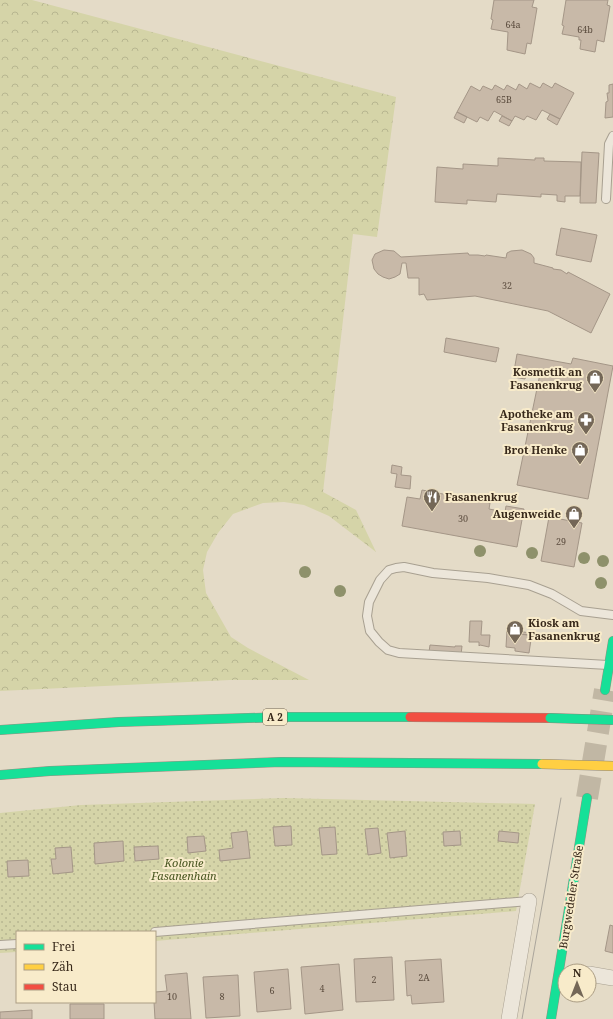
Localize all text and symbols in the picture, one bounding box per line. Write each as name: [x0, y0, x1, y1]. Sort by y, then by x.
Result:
house number: 64a: [505, 18, 521, 31]
house number: 64b: [577, 23, 593, 36]
house number: 65B: [496, 93, 512, 106]
house number: 32: [502, 279, 512, 292]
place label: Kosmetik an Fasanenkrug: [510, 364, 583, 392]
shop icon: Kosmetik an Fasanenkrug: [585, 368, 605, 393]
place label: Apotheke am Fasanenkrug: [499, 406, 574, 434]
pharmacy icon: Apotheke am Fasanenkrug: [576, 410, 596, 435]
shop icon: Brot Henke: [570, 440, 590, 465]
place label: Brot Henke: [504, 442, 567, 457]
restaurant icon: Fasanenkrug: [422, 487, 442, 512]
place label: Fasanenkrug: [445, 489, 518, 504]
shop icon: Augenweide: [564, 504, 584, 529]
place label: Augenweide: [493, 506, 561, 521]
house number: 30: [458, 512, 468, 525]
house number: 29: [556, 535, 566, 548]
place label: Kiosk am Fasanenkrug: [528, 615, 601, 643]
shop icon: Kiosk am Fasanenkrug: [505, 619, 525, 644]
road number: A 2: [263, 709, 287, 725]
street label: Burgwedeler Straße: [555, 844, 586, 950]
park label: Kolonie Fasanenhain: [150, 855, 217, 883]
legend: [16, 931, 156, 1003]
text: Frei: [52, 938, 75, 955]
text: Zäh: [52, 958, 74, 975]
north arrow: [557, 963, 597, 1003]
text: N: [573, 965, 582, 980]
house number: 2A: [418, 971, 430, 984]
house number: 2: [371, 973, 377, 986]
text: Stau: [52, 978, 78, 995]
house number: 4: [319, 982, 325, 995]
house number: 6: [269, 984, 275, 997]
house number: 10: [167, 990, 177, 1003]
house number: 8: [219, 990, 225, 1003]

